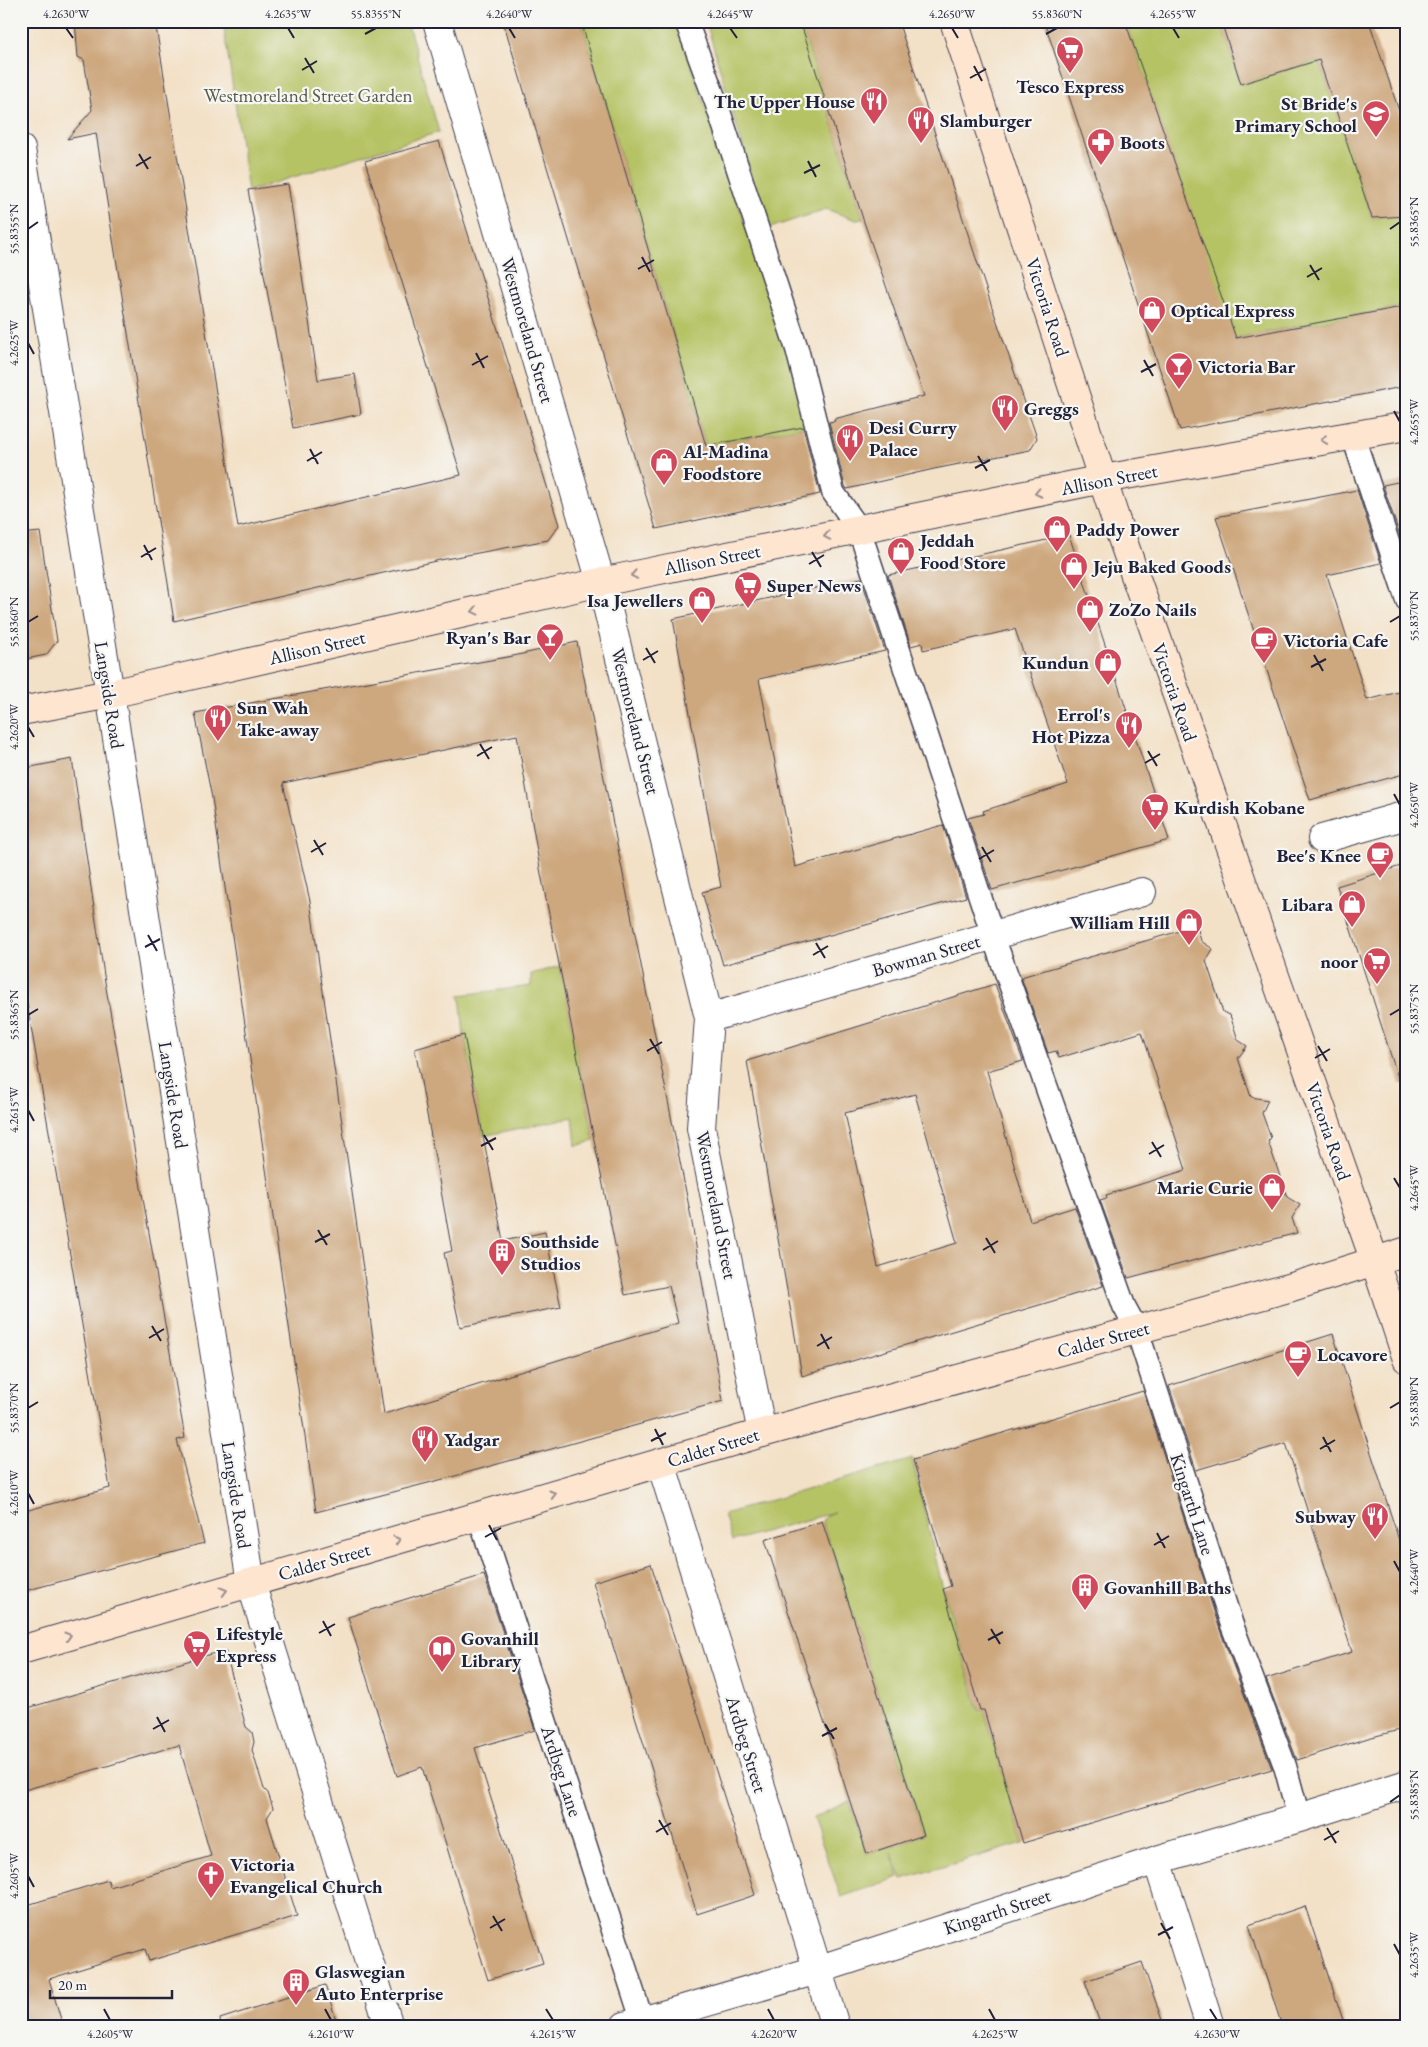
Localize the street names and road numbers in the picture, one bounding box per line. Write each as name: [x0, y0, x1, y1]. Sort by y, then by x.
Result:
street label: Westmoreland Street: [495, 254, 560, 406]
street label: Victoria Road: [1020, 255, 1075, 360]
street label: Allison Street: [1058, 458, 1160, 501]
street label: Allison Street: [661, 538, 763, 581]
street label: Allison Street: [266, 624, 368, 671]
street label: Langside Road: [89, 640, 130, 751]
street label: Victoria Road: [1146, 640, 1203, 745]
street label: Westmoreland Street: [605, 645, 666, 797]
street label: Bowman Street: [869, 928, 983, 983]
street label: Langside Road: [153, 1040, 194, 1151]
street label: Victoria Road: [1300, 1079, 1357, 1184]
street label: Westmoreland Street: [690, 1129, 743, 1281]
street label: Calder Street: [1054, 1315, 1152, 1364]
street label: Calder Street: [664, 1422, 762, 1473]
street label: Langside Road: [216, 1440, 257, 1551]
street label: Kingarth Lane: [1164, 1450, 1221, 1558]
street label: Calder Street: [275, 1536, 373, 1587]
street label: Ardbeg Street: [720, 1692, 773, 1796]
street label: Ardbeg Lane: [535, 1721, 588, 1820]
street label: Kingarth Street: [940, 1882, 1054, 1941]

